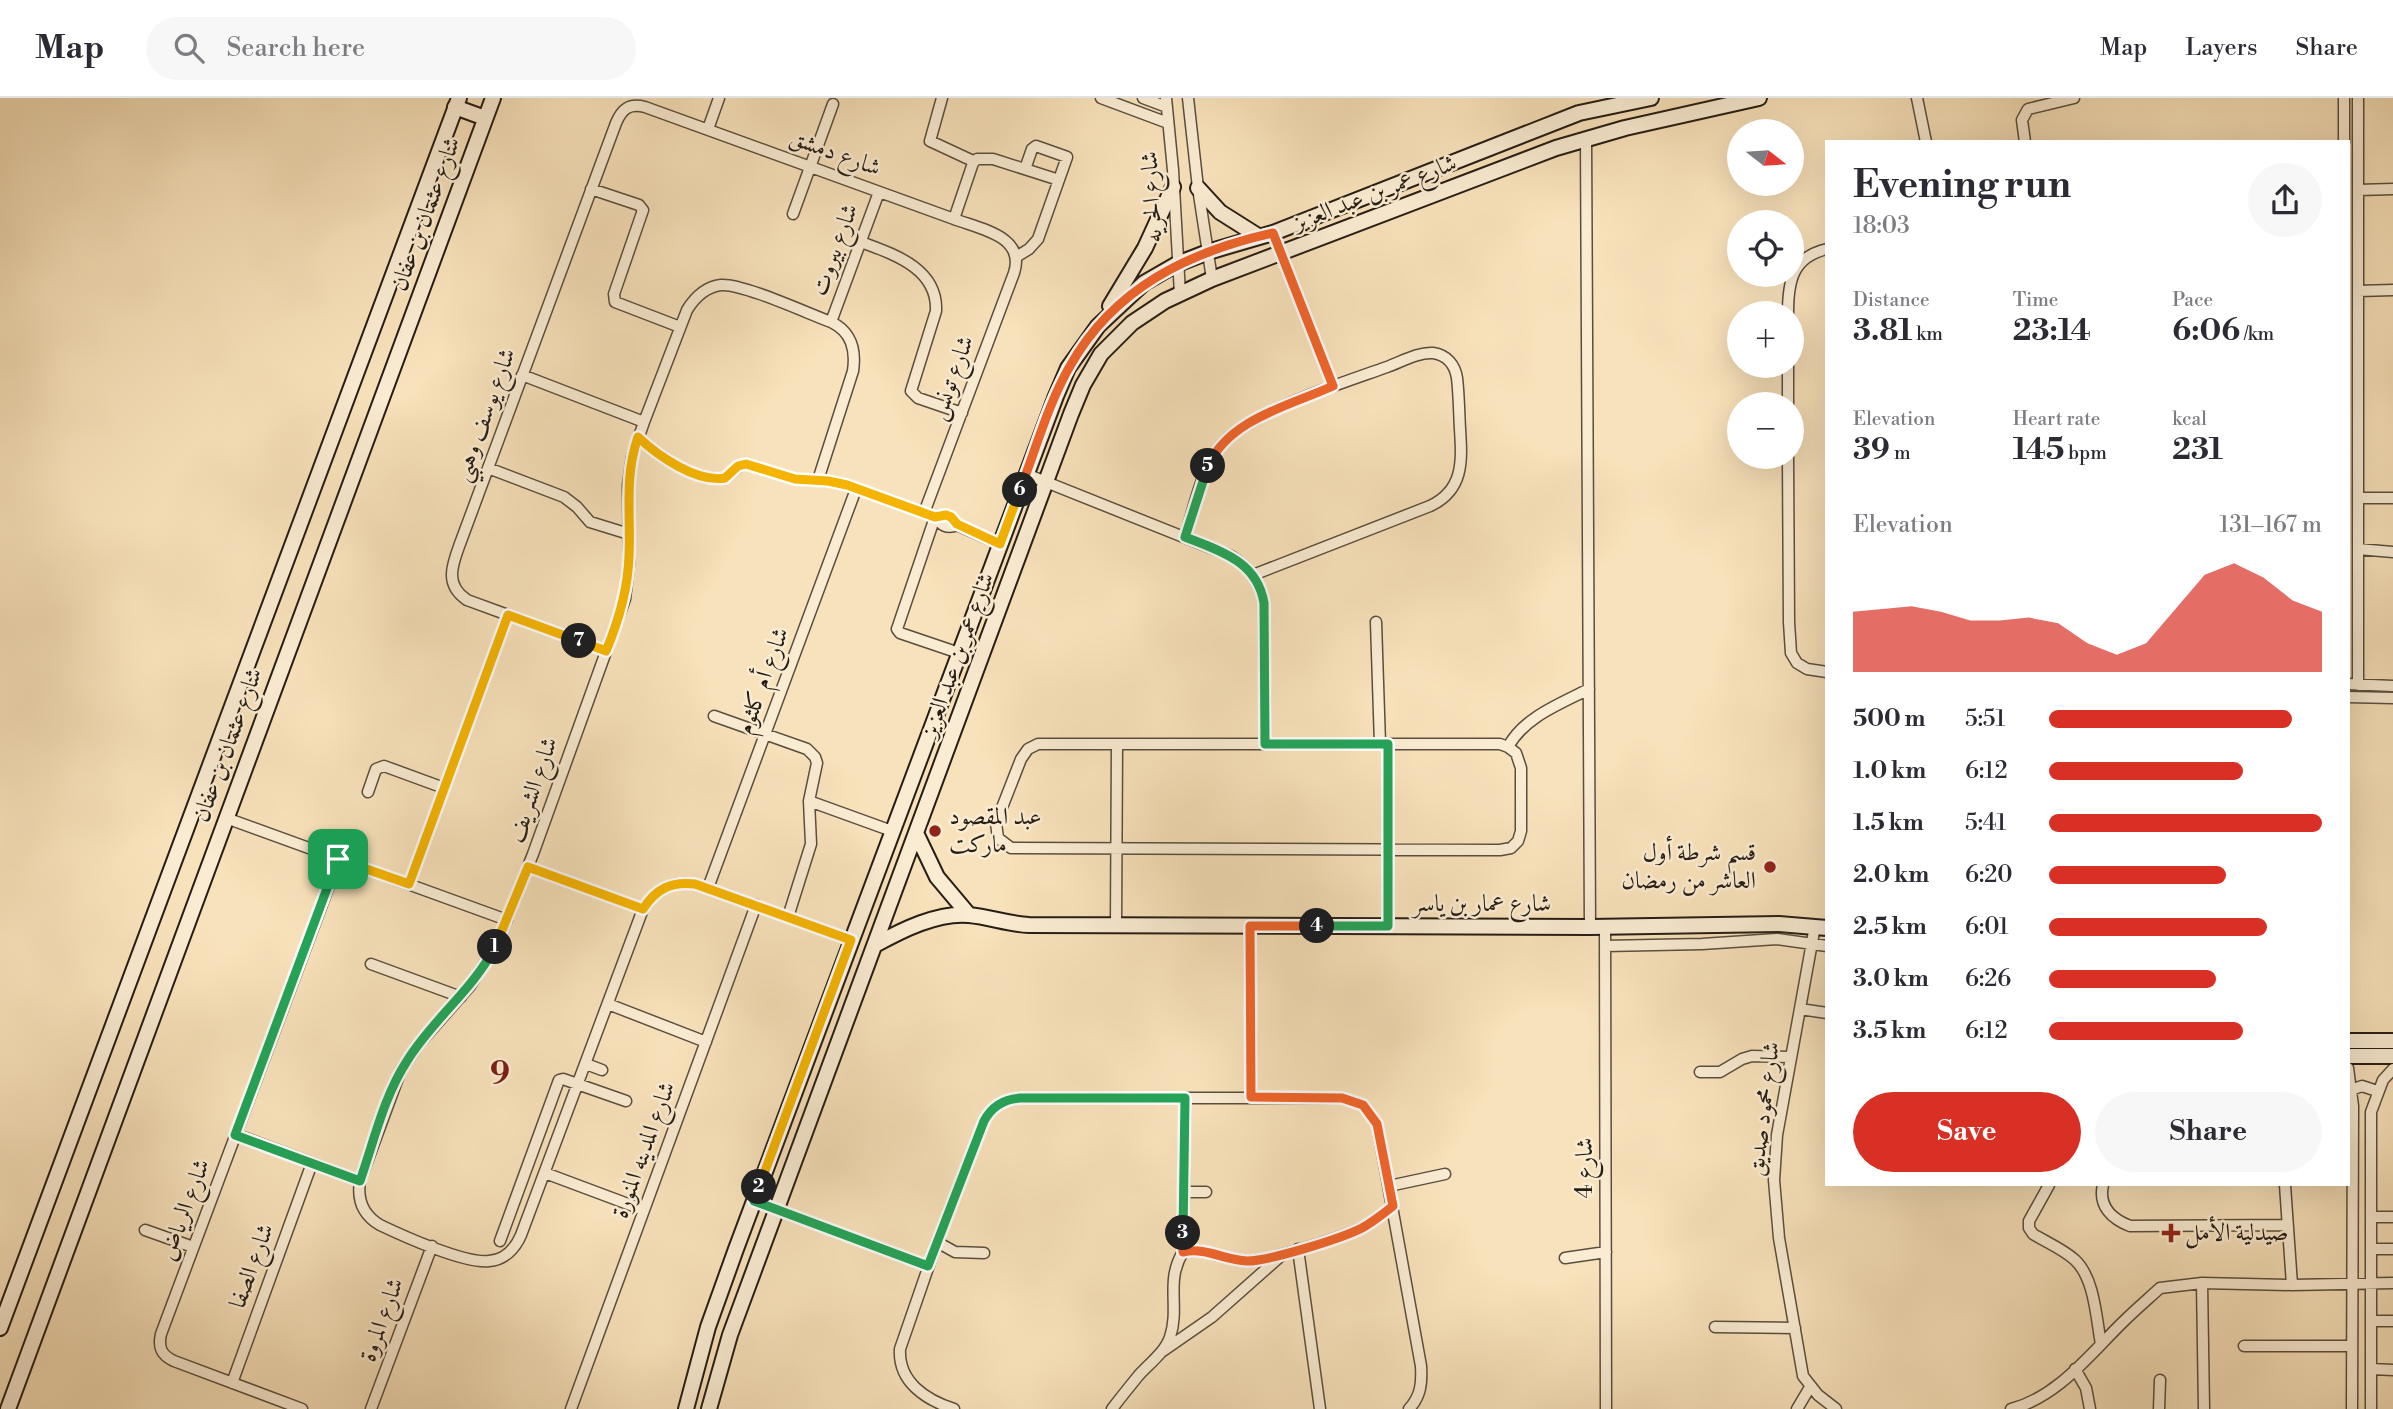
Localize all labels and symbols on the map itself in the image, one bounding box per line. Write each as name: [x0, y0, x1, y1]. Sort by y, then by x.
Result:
north arrow: [1727, 119, 1804, 196]
street label: شارع دمشق: [784, 123, 885, 187]
street label: شارع عثمان بن عفان: [384, 133, 472, 297]
street label: شارع عمر بن عبد العزيز: [1286, 148, 1463, 243]
street label: شارع الحريه: [1135, 150, 1173, 244]
street label: شارع بيروت: [804, 200, 869, 302]
street label: شارع تونس: [923, 332, 985, 426]
street label: شارع يوسف وهبي: [447, 344, 529, 488]
pin: 5: [1190, 448, 1226, 484]
pin: 6: [1002, 472, 1038, 508]
street label: شارع عمر بن عبد العزيز: [913, 569, 1005, 746]
street label: شارع أم كلثوم: [727, 622, 801, 740]
pin: 7: [562, 624, 596, 658]
street label: شارع عثمان بن عفان: [186, 664, 274, 828]
street label: شارع الشريف: [501, 733, 569, 848]
place label: عبد المقصود ماركت: [949, 802, 1042, 860]
marker: عبد المقصود ماركت: [927, 823, 943, 839]
pin: [308, 829, 368, 889]
place label: قسم شرطة أول العاشر من رمضان: [1621, 835, 1756, 896]
marker: قسم شرطة أول العاشر من رمضان: [1762, 859, 1778, 875]
street label: شارع عمار بن ياسر: [1410, 889, 1551, 923]
pin: 4: [1300, 908, 1334, 944]
pin: 1: [477, 930, 512, 964]
street label: شارع محمود صديق: [1741, 1040, 1791, 1178]
district label: 9: [490, 1054, 512, 1094]
street label: شارع المدينه المنورة: [605, 1078, 686, 1224]
street label: شارع 4: [1570, 1138, 1604, 1198]
street label: شارع الرياض: [153, 1155, 221, 1266]
pin: 2: [742, 1170, 776, 1204]
pin: 3: [1166, 1216, 1200, 1250]
place label: صيدلية الأمل: [2185, 1216, 2288, 1249]
street label: شارع الصفا: [223, 1220, 285, 1314]
marker: صيدلية الأمل: [2163, 1225, 2179, 1241]
street label: شارع المروة: [353, 1274, 415, 1367]

